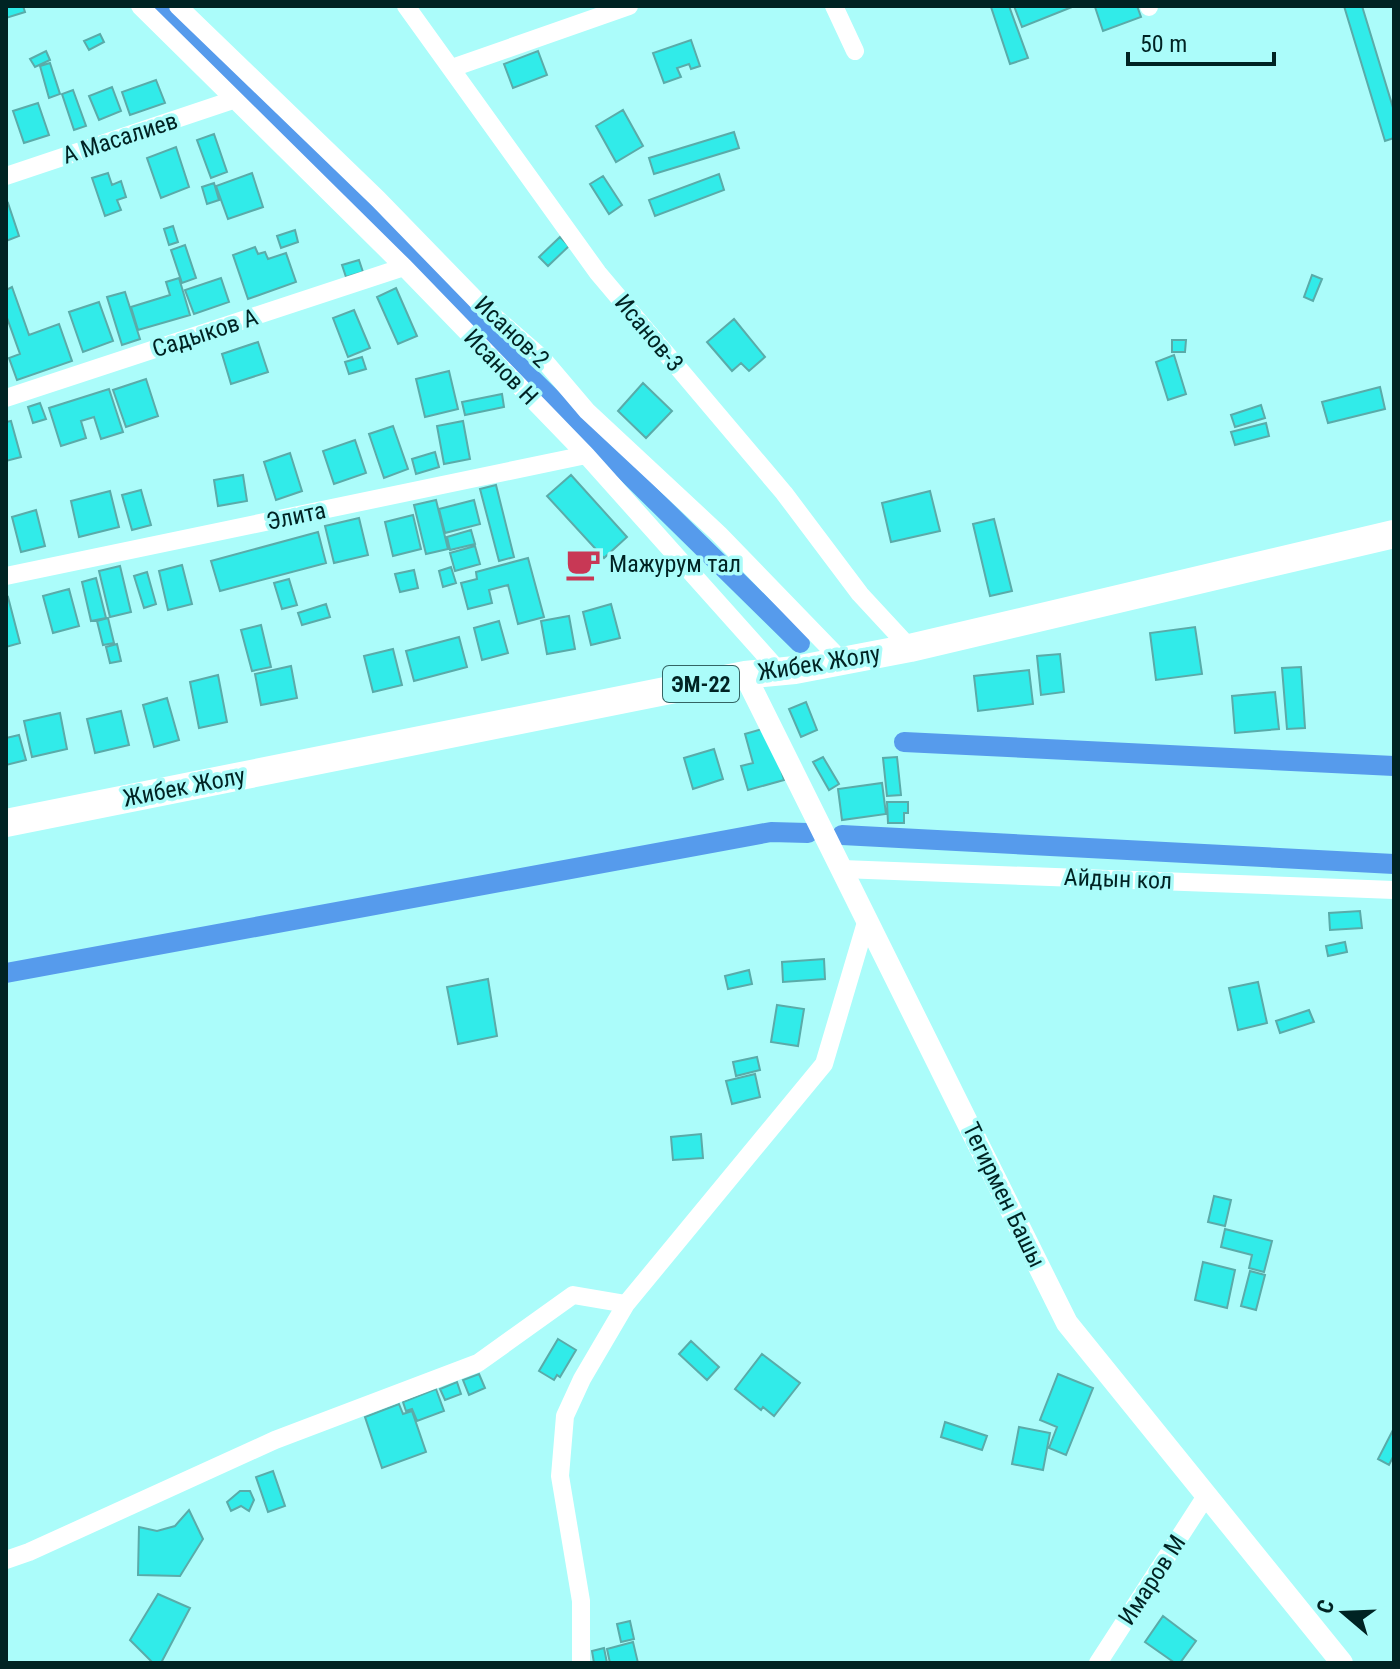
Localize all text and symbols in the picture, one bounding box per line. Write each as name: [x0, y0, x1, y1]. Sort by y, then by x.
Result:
scale bar: [1128, 16, 1274, 66]
text: 50 m: [1140, 30, 1187, 58]
street label: А Масалиев: [59, 106, 181, 170]
street label: Исанов-3: [609, 289, 689, 377]
street label: Исанов-2: [469, 291, 555, 373]
street label: Садыков А: [149, 303, 261, 363]
street label: Исанов Н: [458, 323, 544, 411]
street label: Элита: [264, 496, 328, 536]
cafe icon: Мажурум тал: [564, 545, 602, 583]
place label: Мажурум тал: [609, 550, 741, 578]
street label: Жибек Жолу: [756, 639, 882, 687]
road number: ЭМ-22: [663, 666, 739, 702]
street label: Жибек Жолу: [120, 761, 248, 813]
street label: Айдын кол: [1063, 863, 1173, 895]
street label: Тегирмен Башы: [957, 1118, 1051, 1272]
street label: Имаров М: [1113, 1530, 1191, 1630]
north arrow: [1304, 1573, 1384, 1653]
text: С: [1312, 1597, 1339, 1617]

